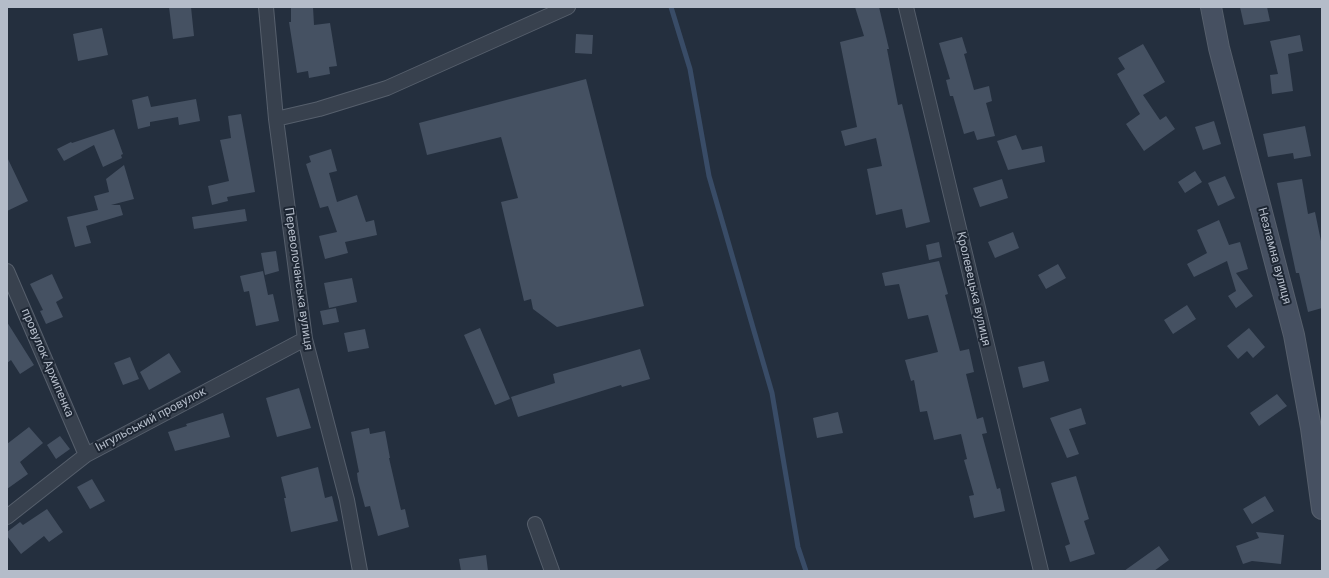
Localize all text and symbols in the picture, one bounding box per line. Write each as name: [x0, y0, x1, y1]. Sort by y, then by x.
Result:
street label: Незламна вулиця: [1254, 206, 1294, 306]
street label: Переволочанська вулиця: [281, 207, 315, 351]
street label: Кролевецька вулиця: [953, 230, 993, 348]
street label: провулок Архипенка: [18, 307, 76, 419]
street label: Інгульський провулок: [93, 385, 209, 455]

